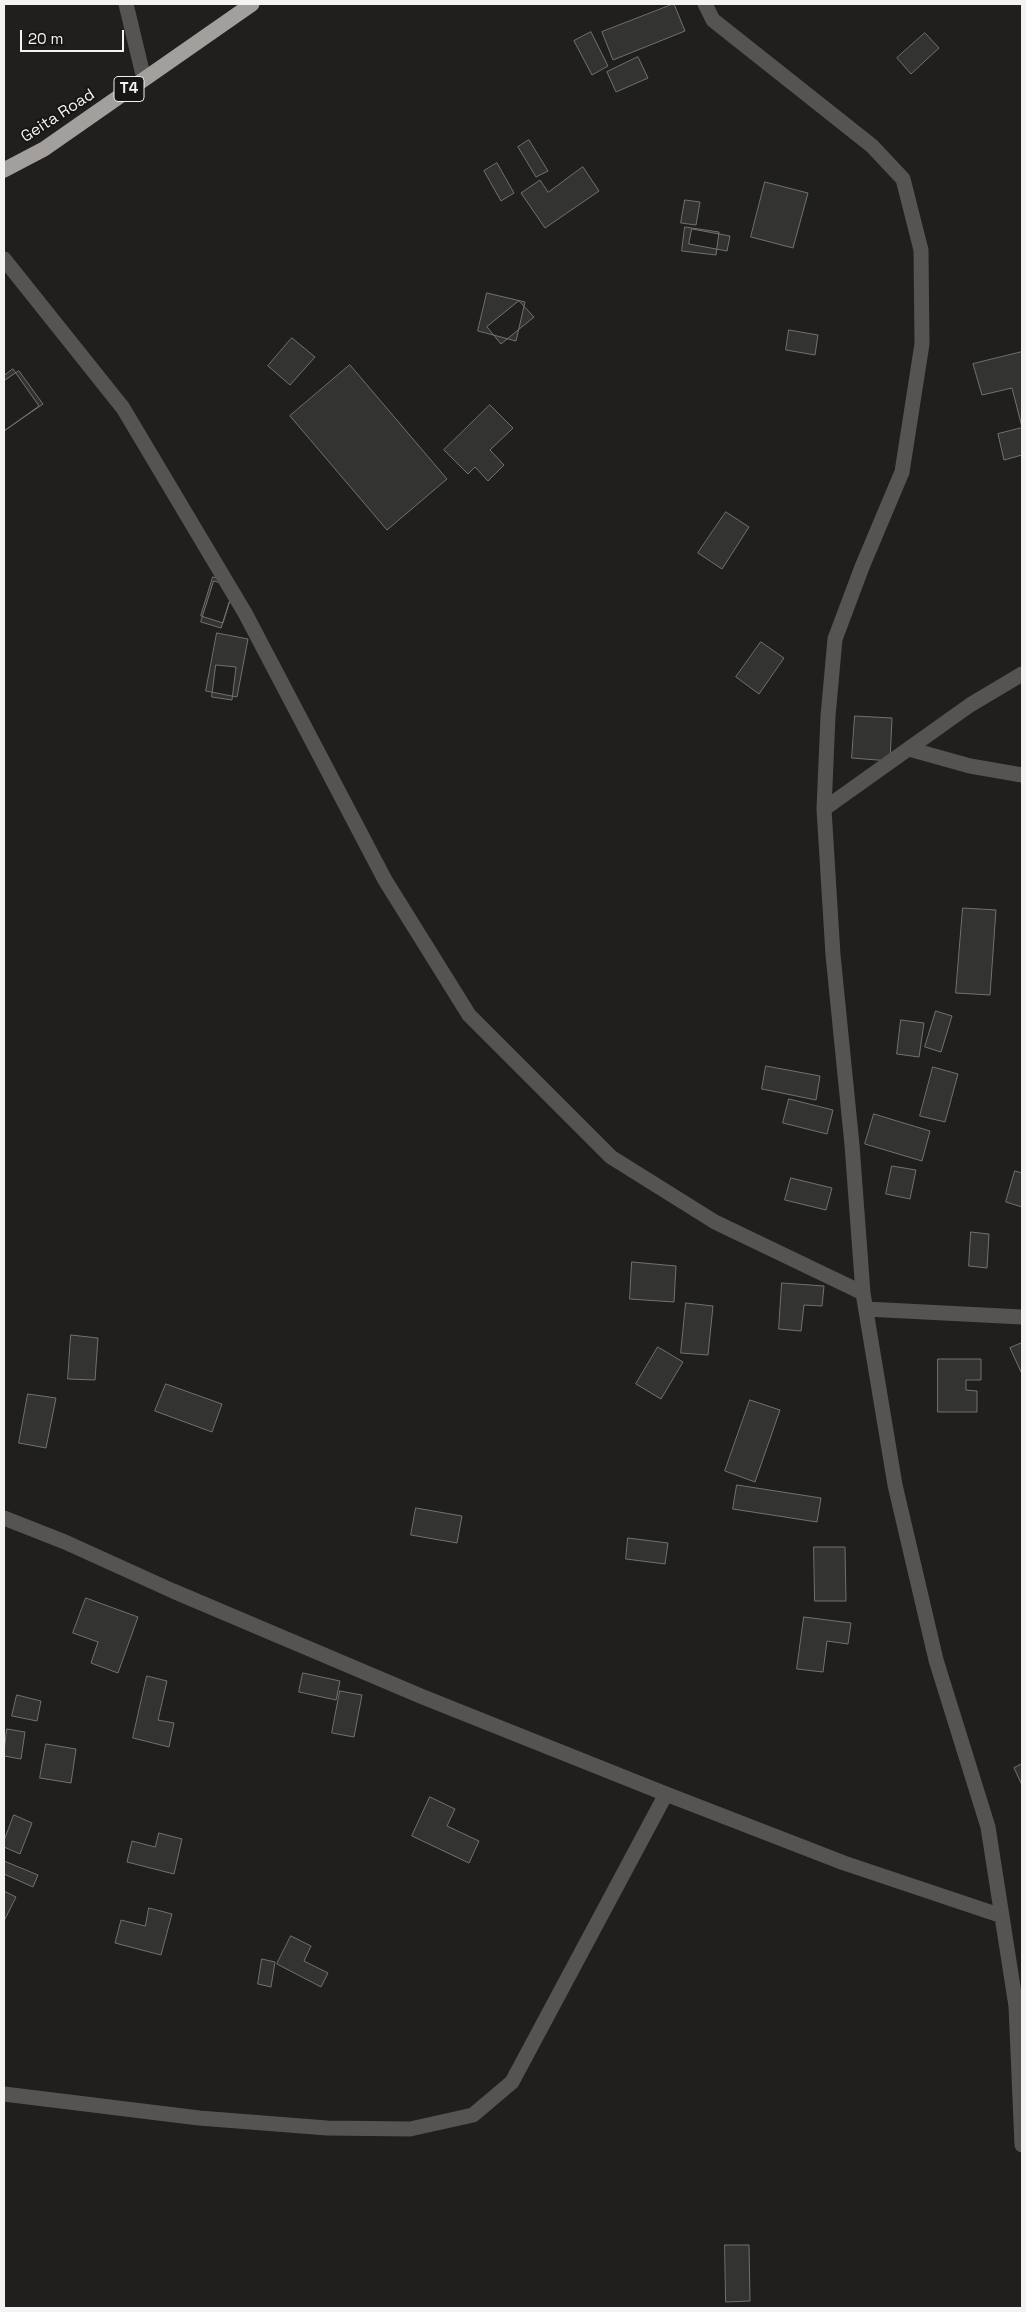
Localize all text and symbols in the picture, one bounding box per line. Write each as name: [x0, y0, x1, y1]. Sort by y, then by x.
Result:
scale bar: [22, 20, 126, 52]
text: 20 m: [28, 29, 63, 48]
road number: T4: [114, 76, 144, 102]
street label: Geita Road: [18, 85, 98, 147]

